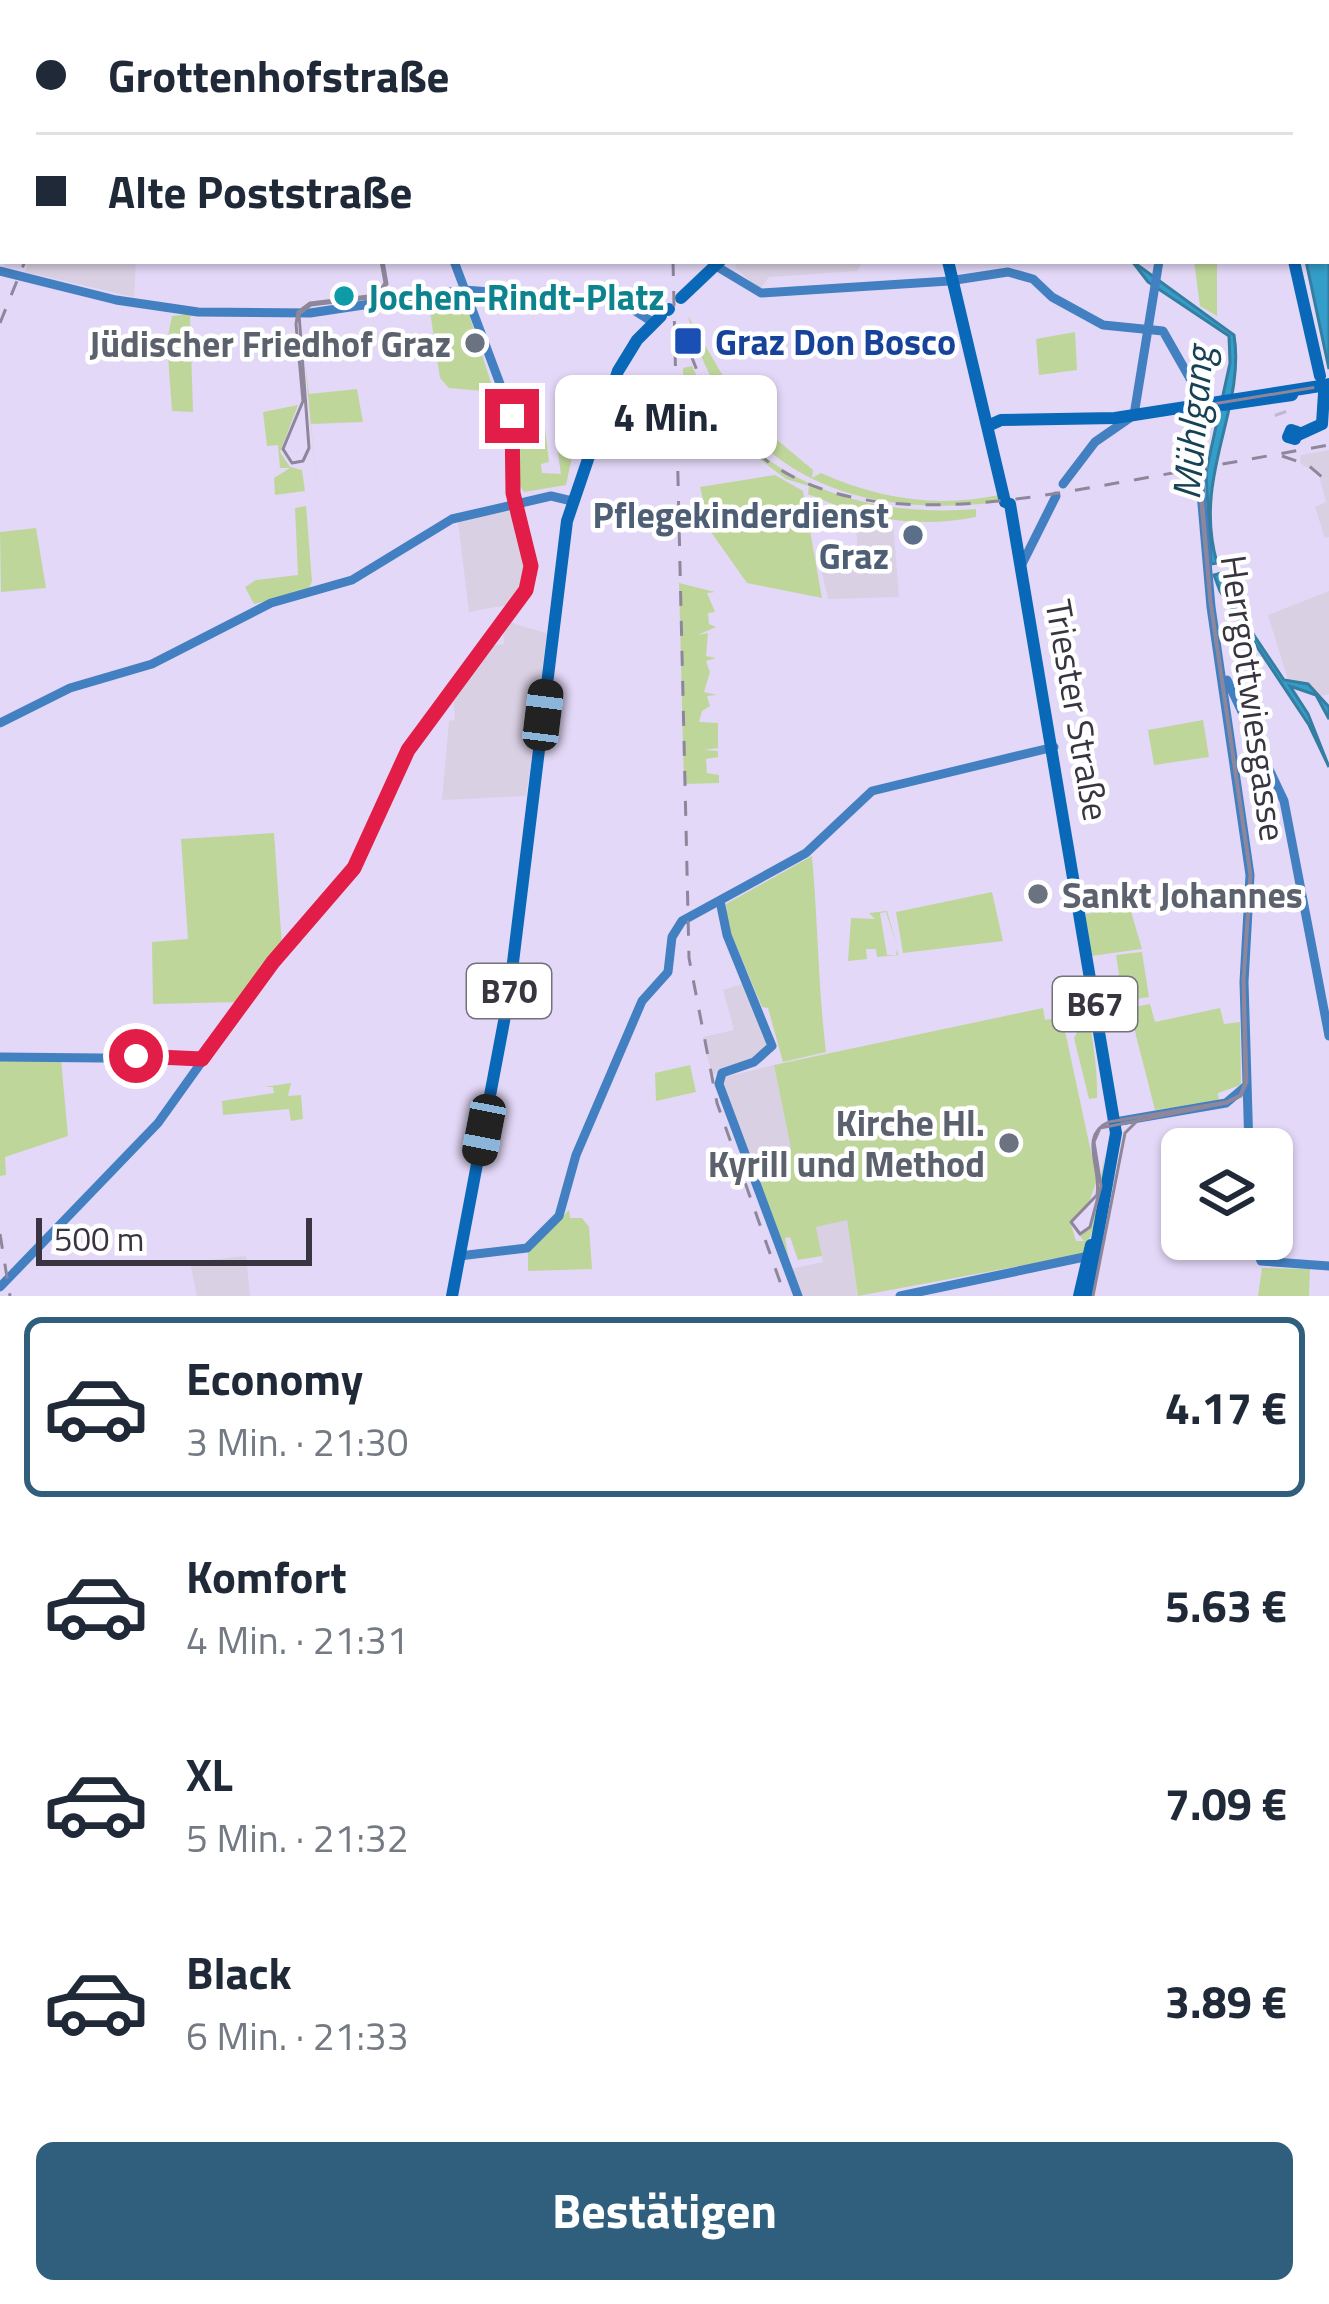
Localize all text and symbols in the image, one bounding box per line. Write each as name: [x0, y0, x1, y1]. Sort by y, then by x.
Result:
text: Grottenhofstraße: [108, 41, 449, 109]
text: Alte Poststraße: [108, 157, 412, 225]
place label: Jochen-Rindt-Platz: [368, 269, 665, 324]
marker: Jochen-Rindt-Platz: [331, 283, 357, 309]
place label: Graz Don Bosco: [715, 314, 956, 369]
place label: Jüdischer Friedhof Graz: [89, 316, 451, 371]
marker: Graz Don Bosco: [672, 325, 704, 357]
marker: Jüdischer Friedhof Graz: [462, 330, 488, 356]
water label: Mühlgang: [1156, 339, 1228, 502]
callout: 4 Min.: [554, 374, 776, 458]
text: 4 Min.: [613, 387, 719, 446]
route end: [485, 389, 539, 443]
place label: Pflegekinderdienst Graz: [593, 487, 889, 583]
marker: Pflegekinderdienst Graz: [900, 522, 926, 548]
street label: Herrgottwiesgasse: [1207, 552, 1301, 844]
street label: Triester Straße: [1032, 595, 1124, 825]
car: [521, 677, 565, 753]
place label: Sankt Johannes: [1062, 867, 1303, 922]
marker: Sankt Johannes: [1025, 881, 1051, 907]
road number: B70: [467, 964, 551, 1018]
road number: B67: [1053, 977, 1137, 1031]
route start: [109, 1029, 163, 1083]
car: [459, 1091, 509, 1169]
place label: Kirche Hl. Kyrill und Method: [708, 1095, 985, 1191]
map controls: [1161, 1128, 1293, 1260]
button: layers: [1161, 1128, 1293, 1260]
marker: Kirche Hl. Kyrill und Method: [996, 1130, 1022, 1156]
scale bar: [36, 1212, 312, 1265]
text: 500 m: [54, 1214, 144, 1264]
text: Economy: [186, 1344, 363, 1412]
icon: car: [42, 1353, 150, 1461]
text: 4.17 €: [1165, 1373, 1287, 1441]
text: 3 Min. · 21:30: [186, 1412, 409, 1471]
text: Komfort: [186, 1542, 347, 1610]
icon: car: [42, 1551, 150, 1659]
text: 5.63 €: [1165, 1571, 1287, 1639]
text: 4 Min. · 21:31: [186, 1610, 409, 1669]
text: XL: [186, 1740, 233, 1808]
icon: car: [42, 1749, 150, 1857]
text: 7.09 €: [1165, 1769, 1287, 1837]
text: 5 Min. · 21:32: [186, 1808, 409, 1867]
text: Black: [186, 1938, 292, 2006]
icon: car: [42, 1947, 150, 2055]
text: 3.89 €: [1165, 1967, 1287, 2035]
text: 6 Min. · 21:33: [186, 2006, 409, 2065]
button: Bestätigen: [36, 2142, 1293, 2280]

